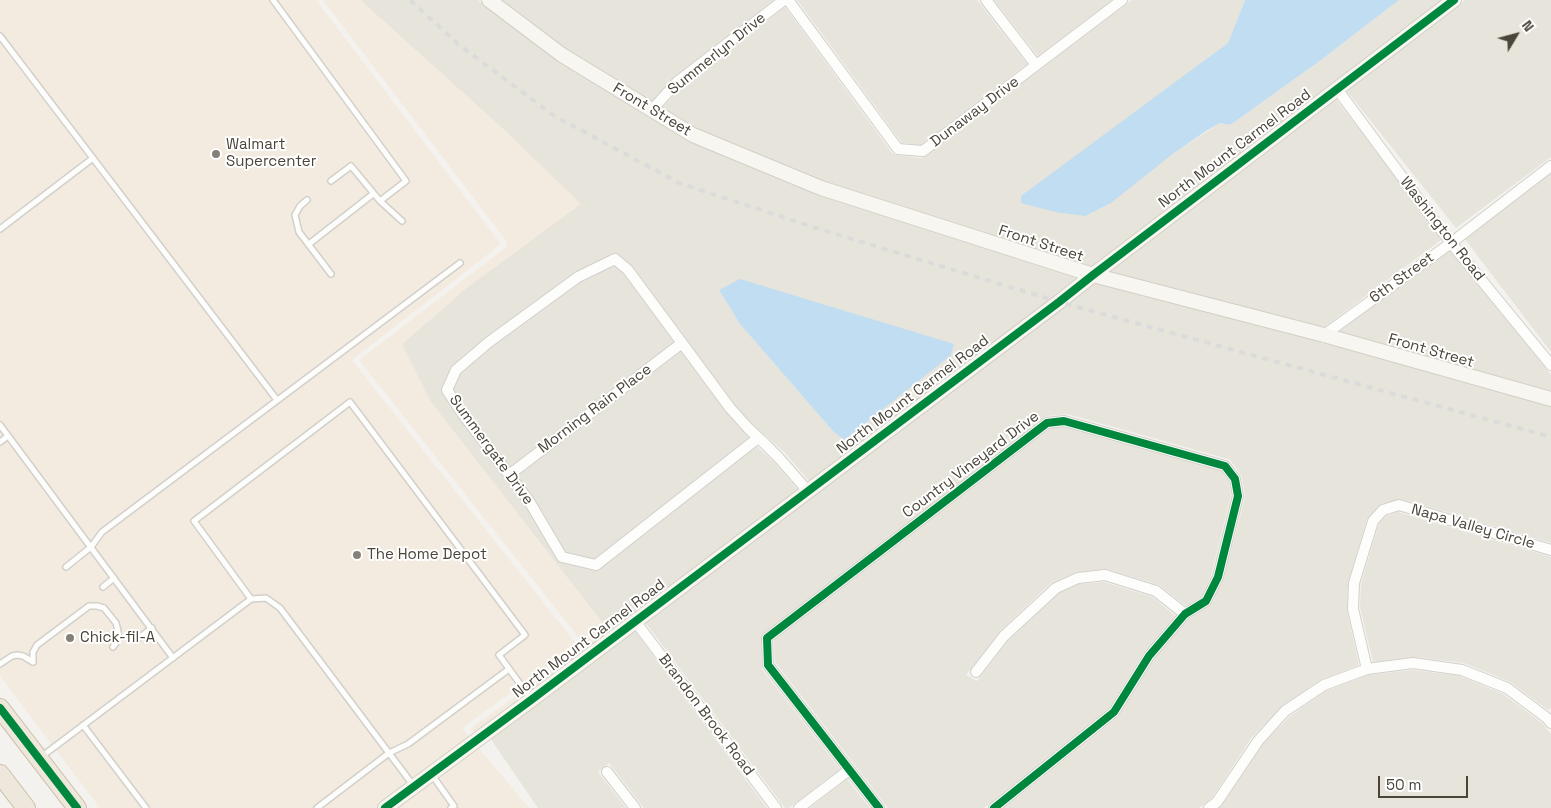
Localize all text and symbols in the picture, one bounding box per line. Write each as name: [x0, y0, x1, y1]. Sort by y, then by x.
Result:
street label: Summerlyn Drive: [664, 9, 770, 99]
north arrow: [1491, 10, 1541, 60]
text: N: [1518, 17, 1538, 35]
street label: Dunaway Drive: [927, 73, 1023, 151]
street label: Front Street: [610, 80, 694, 140]
street label: North Mount Carmel Road: [1155, 86, 1315, 212]
place label: Walmart Supercenter: [226, 136, 316, 171]
marker: Walmart Supercenter: [210, 148, 222, 160]
street label: Washington Road: [1396, 173, 1488, 285]
street label: Front Street: [996, 222, 1086, 266]
street label: 6th Street: [1366, 249, 1438, 307]
street label: Front Street: [1386, 330, 1476, 372]
street label: North Mount Carmel Road: [833, 332, 993, 458]
street label: Morning Rain Place: [535, 361, 655, 457]
street label: Summergate Drive: [445, 392, 537, 508]
street label: Country Vineyard Drive: [899, 408, 1043, 522]
street label: Napa Valley Circle: [1409, 501, 1537, 553]
place label: The Home Depot: [367, 546, 487, 564]
marker: The Home Depot: [351, 549, 363, 561]
street label: North Mount Carmel Road: [509, 576, 669, 702]
place label: Chick-fil-A: [80, 629, 155, 647]
marker: Chick-fil-A: [64, 632, 76, 644]
street label: Brandon Brook Road: [654, 651, 758, 779]
scale bar: [1381, 766, 1471, 798]
text: 50 m: [1386, 775, 1421, 794]

